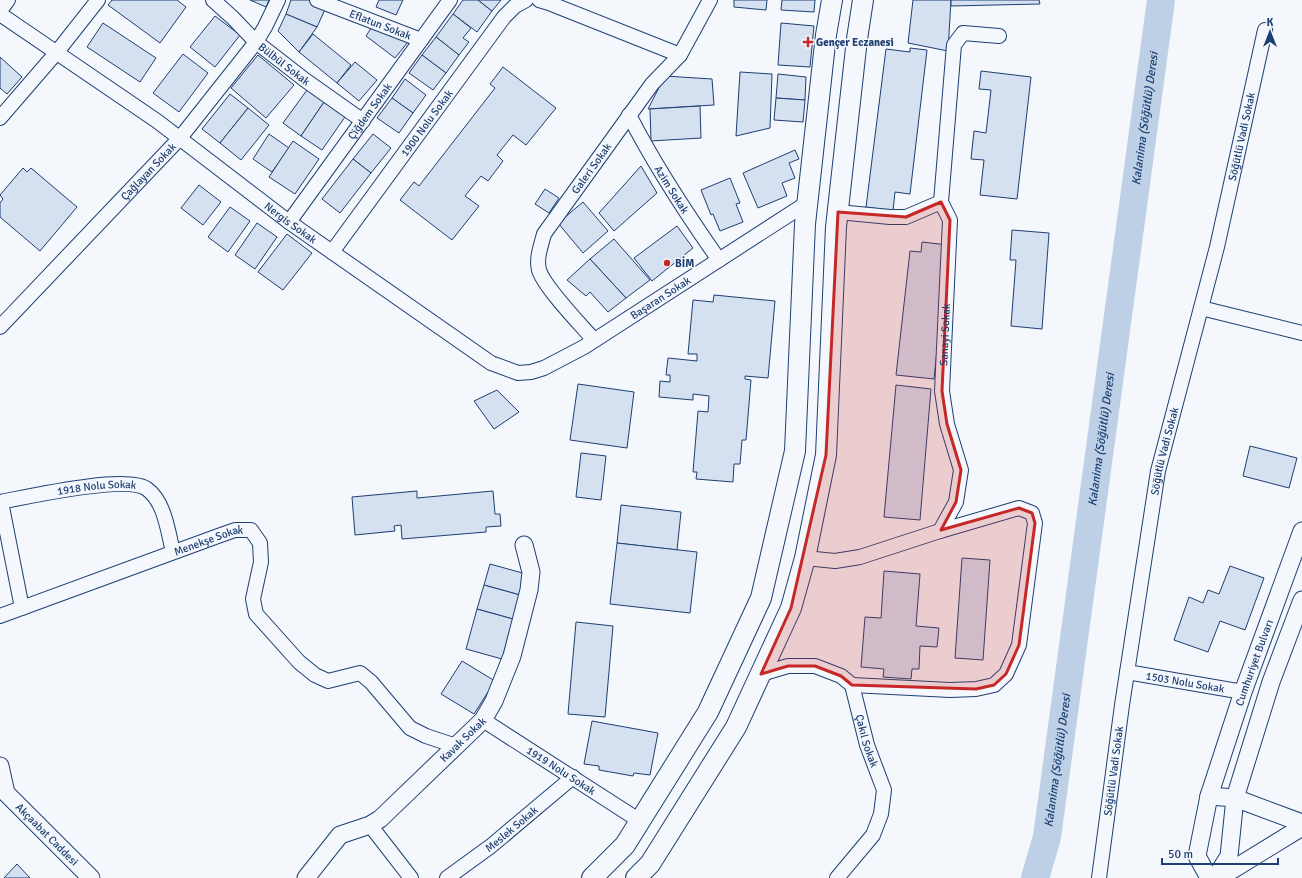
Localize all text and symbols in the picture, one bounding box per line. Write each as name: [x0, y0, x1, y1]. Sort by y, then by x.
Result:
street label: Eflatun Sokak: [347, 7, 414, 43]
north arrow: [1250, 12, 1290, 52]
text: K: [1267, 16, 1274, 29]
place label: Gençer Eczanesi: [816, 36, 894, 49]
marker: Gençer Eczanesi: [803, 37, 813, 47]
street label: Bülbül Sokak: [256, 40, 313, 89]
water label: Kalanima (Söğütlü) Deresi: [1129, 49, 1162, 186]
street label: Çiğdem Sokak: [345, 80, 395, 142]
street label: 1900 Nolu Sokak: [398, 87, 456, 159]
street label: Söğütlü Vadi Sokak: [1226, 91, 1258, 182]
street label: Çağlayan Sokak: [118, 140, 179, 203]
street label: Galeri Sokak: [569, 140, 615, 197]
street label: Azim Sokak: [652, 163, 692, 217]
street label: Nergis Sokak: [262, 200, 319, 247]
place label: BİM: [675, 256, 694, 270]
marker: BİM: [662, 258, 672, 268]
street label: Başaran Sokak: [628, 274, 694, 322]
street label: Sanayi Sokak: [937, 303, 953, 366]
water label: Kalanima (Söğütlü) Deresi: [1085, 370, 1118, 507]
street label: Söğütlü Vadi Sokak: [1148, 405, 1182, 496]
street label: 1918 Nolu Sokak: [56, 478, 138, 498]
street label: Menekşe Sokak: [172, 523, 244, 559]
street label: Cumhuriyet Bulvarı: [1233, 618, 1276, 708]
street label: 1503 Nolu Sokak: [1145, 669, 1226, 696]
water label: Kalanima (Söğütlü) Deresi: [1041, 691, 1075, 828]
street label: Çakıl Sokak: [853, 713, 881, 770]
street label: Kavak Sokak: [437, 714, 489, 765]
street label: Söğütlü Vadi Sokak: [1101, 725, 1126, 817]
street label: 1919 Nolu Sokak: [524, 744, 598, 798]
street label: Akçaabat Caddesi: [13, 801, 81, 869]
street label: Meslek Sokak: [483, 803, 541, 855]
scale bar: [1162, 840, 1278, 866]
text: 50 m: [1168, 847, 1193, 862]

